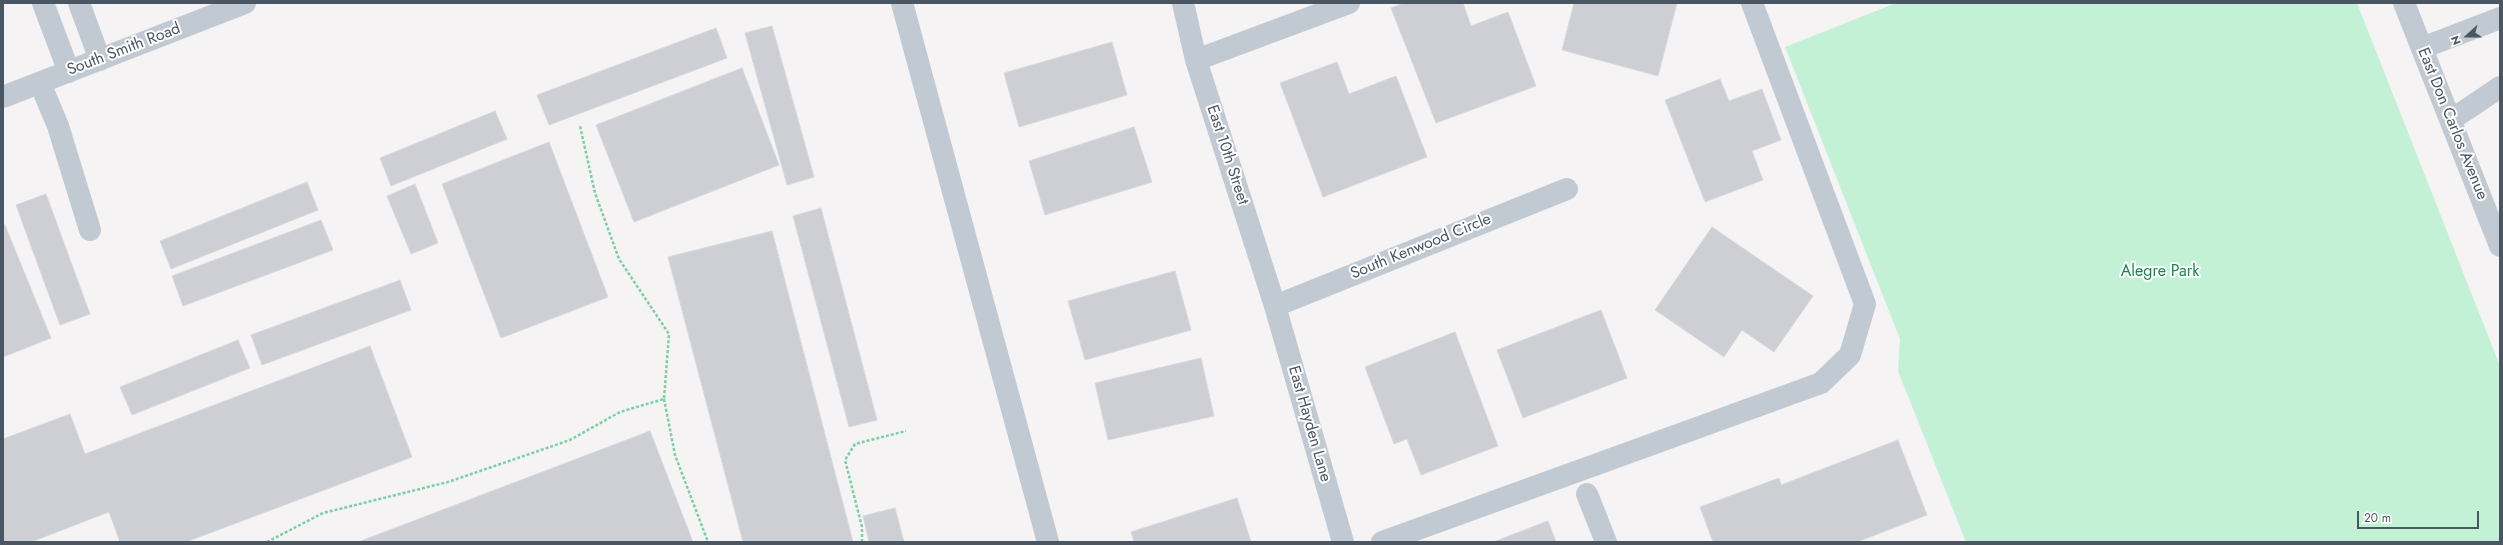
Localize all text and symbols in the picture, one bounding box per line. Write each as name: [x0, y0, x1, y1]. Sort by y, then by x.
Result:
north arrow: [2447, 16, 2487, 56]
street label: South Smith Road: [65, 20, 183, 80]
text: N: [2447, 33, 2465, 47]
street label: East Don Carlos Avenue: [2413, 45, 2491, 203]
street label: East 10th Street: [1202, 103, 1252, 207]
street label: South Kenwood Circle: [1348, 210, 1494, 284]
park label: Alegre Park: [2121, 262, 2199, 282]
street label: East Hayden Lane: [1283, 364, 1335, 484]
scale bar: [2359, 503, 2481, 529]
text: 20 m: [2364, 509, 2391, 527]

